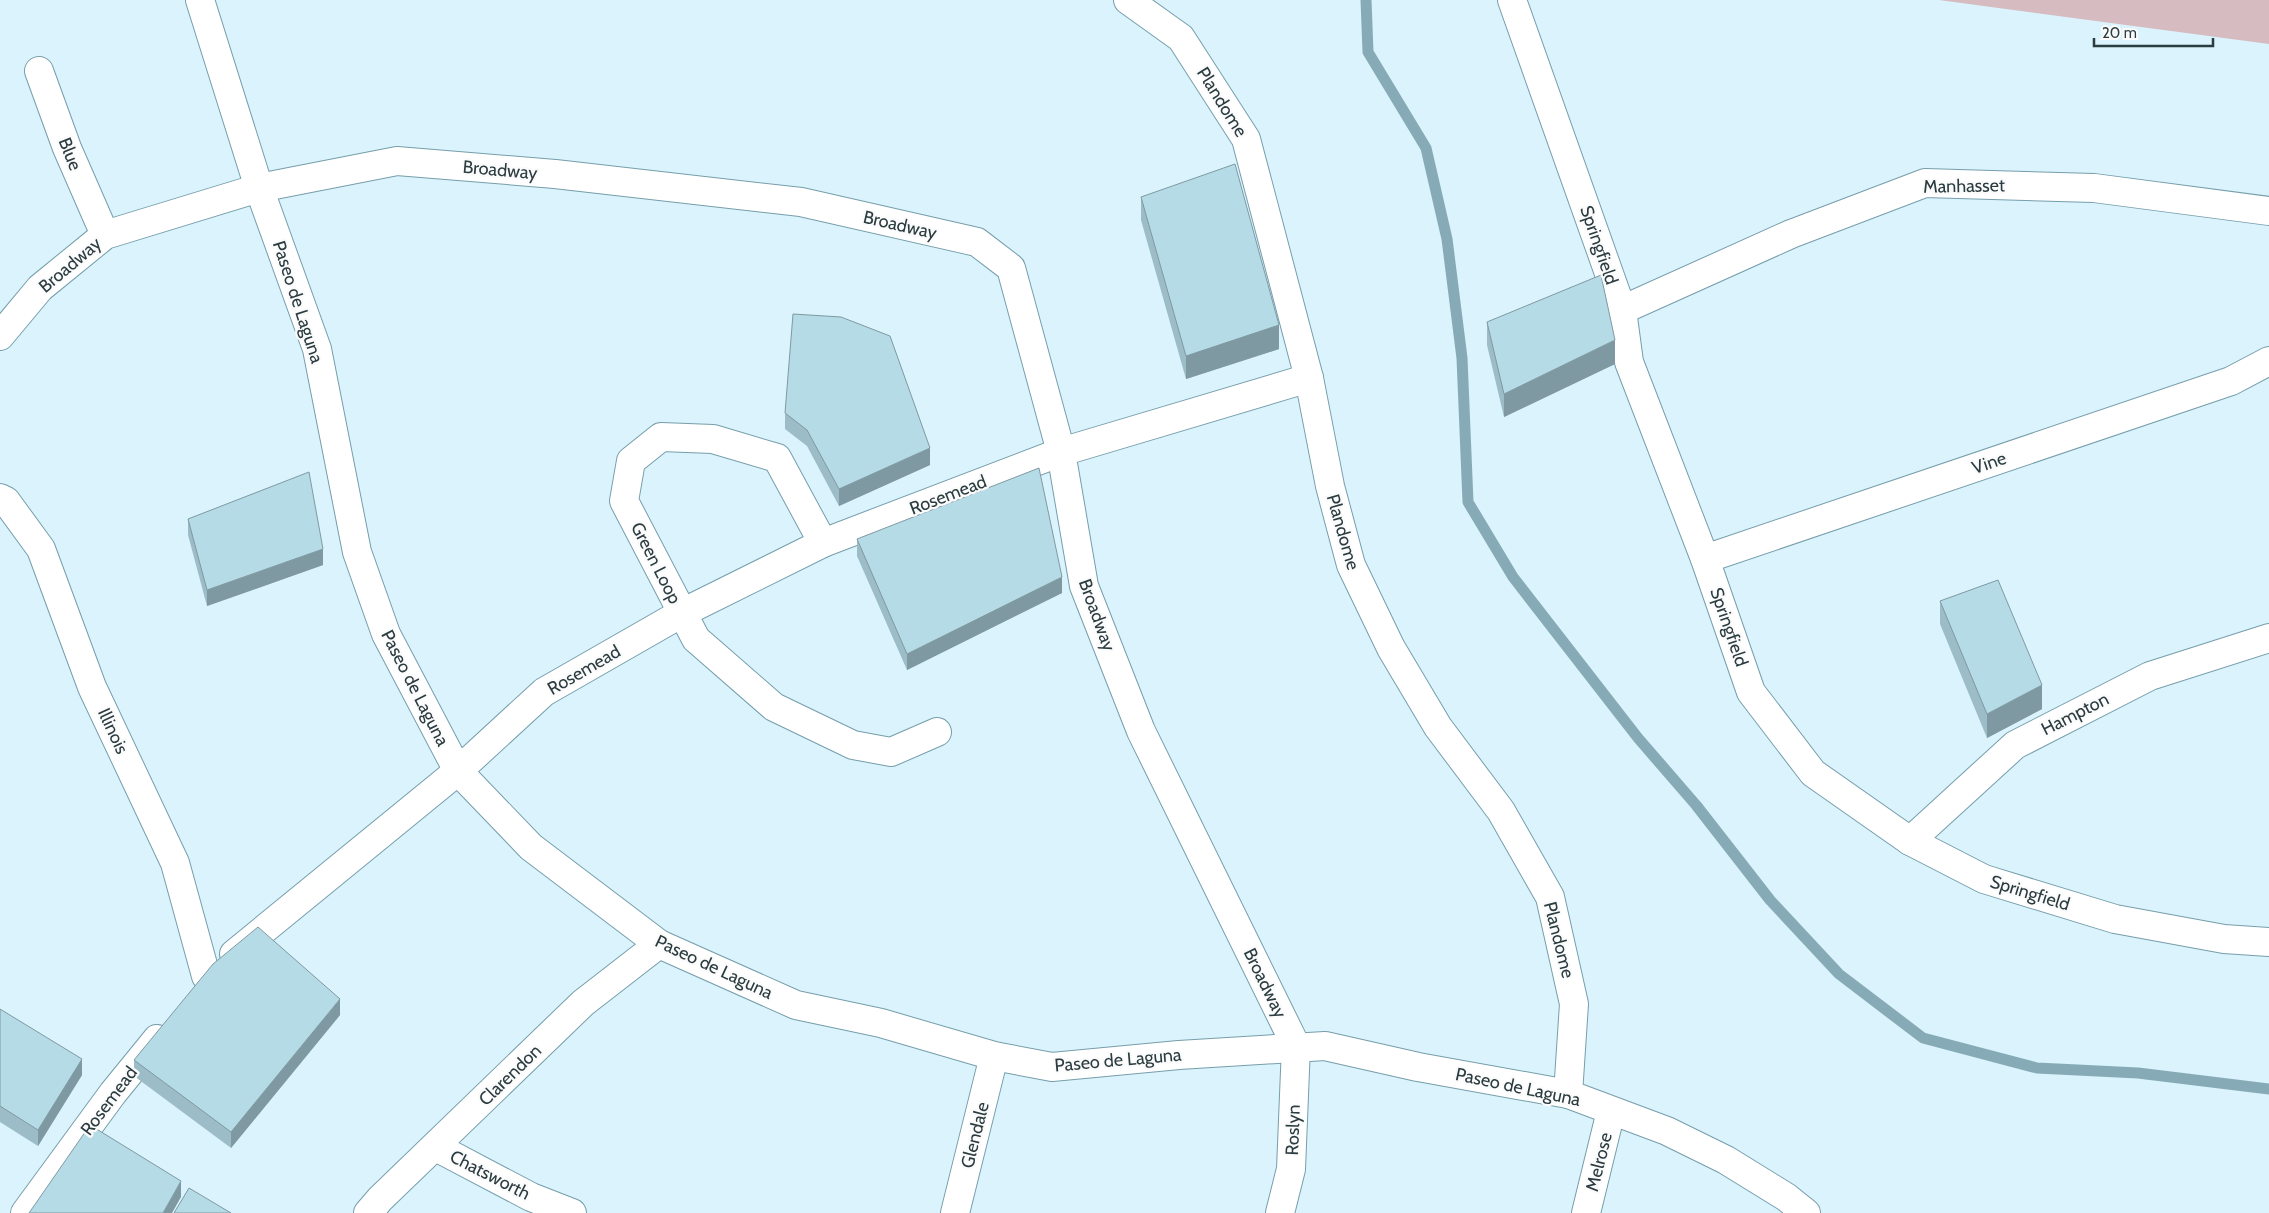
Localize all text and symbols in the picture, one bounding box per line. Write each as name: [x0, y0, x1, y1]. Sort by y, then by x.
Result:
scale bar: [2094, 15, 2213, 47]
text: 20 m: [2102, 24, 2137, 42]
street label: Plandome: [1192, 63, 1252, 141]
street label: Blue: [54, 134, 86, 174]
street label: Broadway: [462, 156, 538, 184]
street label: Manhasset: [1923, 174, 2005, 198]
street label: Springfield: [1575, 203, 1623, 287]
street label: Broadway: [861, 206, 939, 244]
street label: Broadway: [34, 232, 106, 298]
street label: Paseo de Laguna: [268, 238, 328, 366]
street label: Vine: [1969, 447, 2009, 479]
street label: Rosemead: [906, 470, 990, 520]
street label: Plandome: [1322, 491, 1364, 573]
street label: Green Loop: [626, 519, 686, 607]
street label: Broadway: [1074, 576, 1120, 654]
street label: Springfield: [1705, 585, 1753, 669]
street label: Paseo de Laguna: [376, 626, 454, 750]
street label: Rosemead: [544, 640, 624, 700]
street label: Hampton: [2038, 688, 2112, 740]
street label: Illinois: [93, 705, 133, 757]
street label: Springfield: [1988, 870, 2072, 916]
street label: Plandome: [1539, 899, 1579, 981]
street label: Paseo de Laguna: [652, 930, 777, 1004]
street label: Broadway: [1239, 944, 1291, 1022]
street label: Clarendon: [474, 1040, 546, 1110]
street label: Paseo de Laguna: [1054, 1043, 1183, 1077]
street label: Rosemead: [76, 1062, 142, 1140]
street label: Paseo de Laguna: [1453, 1063, 1583, 1111]
street label: Glendale: [956, 1100, 994, 1170]
street label: Roslyn: [1281, 1104, 1305, 1156]
street label: Melrose: [1581, 1130, 1617, 1194]
street label: Chatsworth: [446, 1145, 534, 1205]

